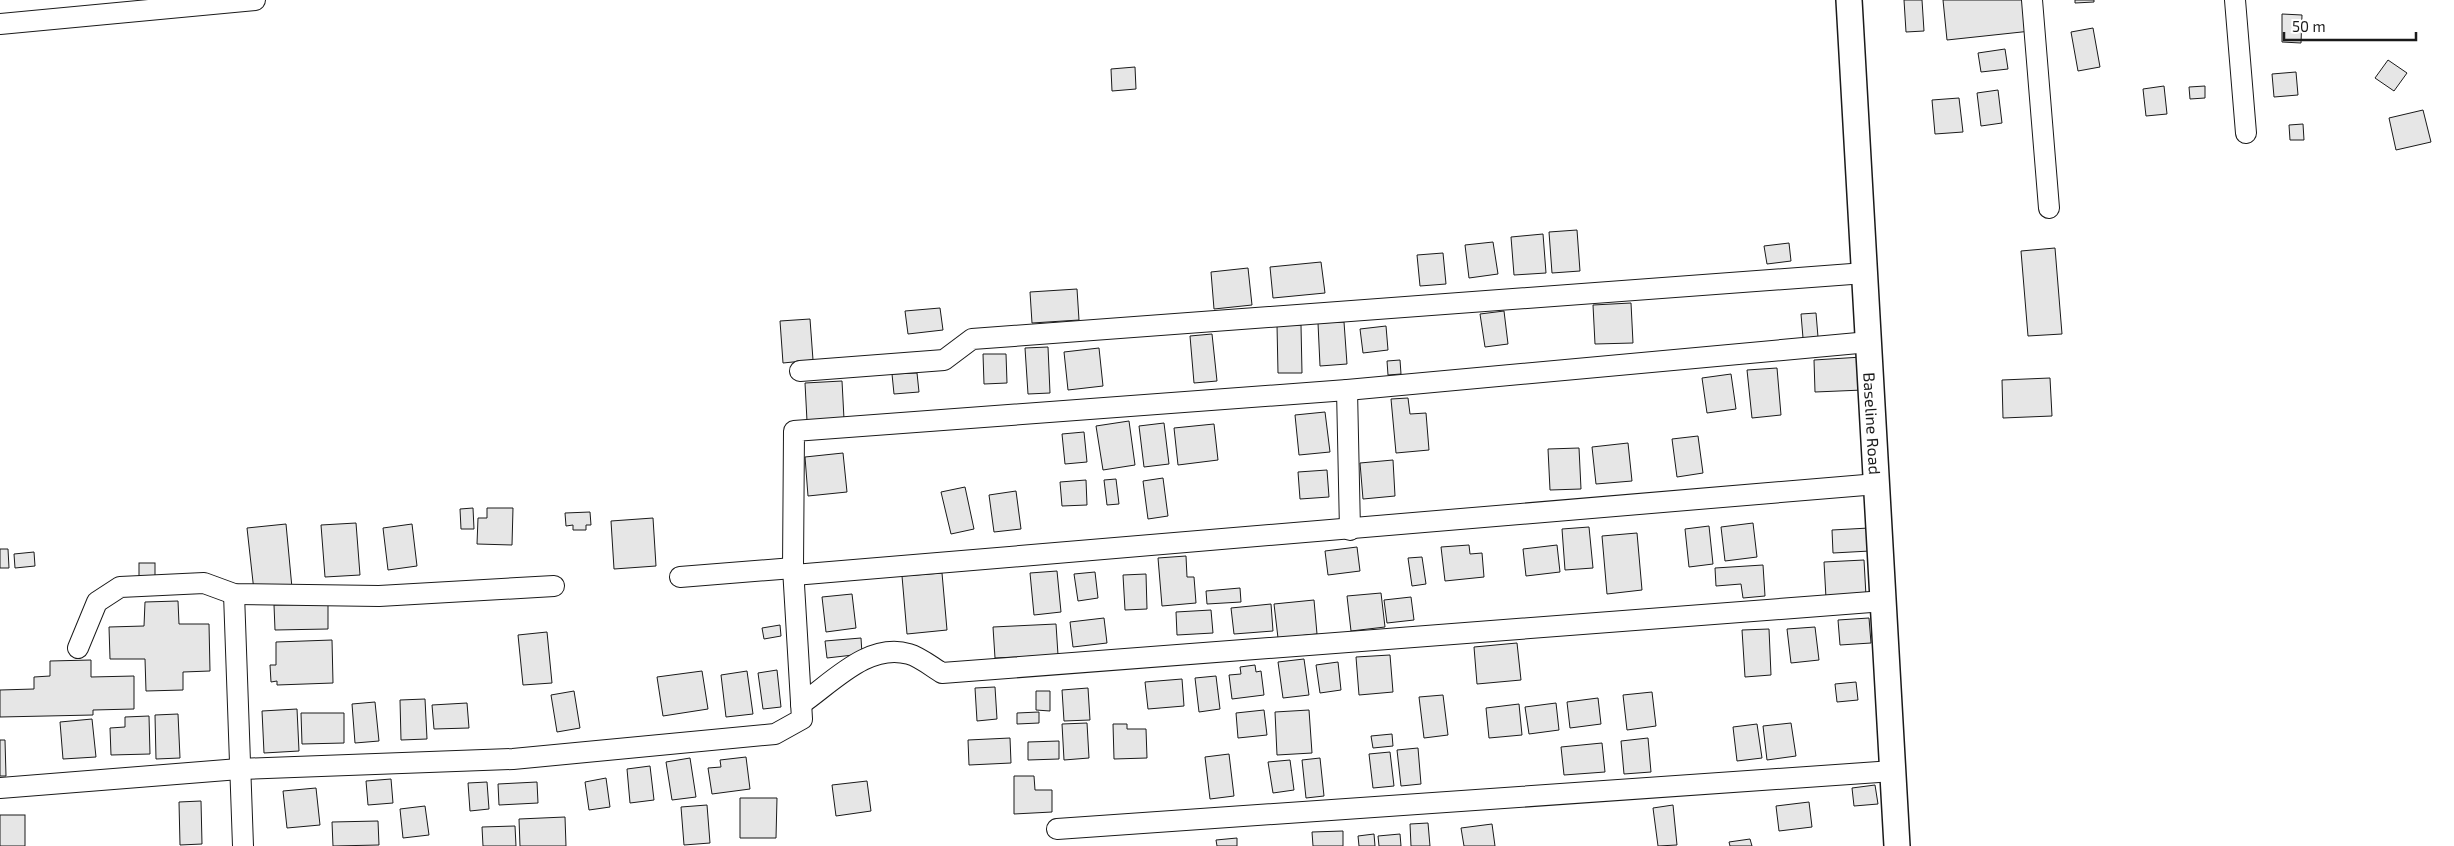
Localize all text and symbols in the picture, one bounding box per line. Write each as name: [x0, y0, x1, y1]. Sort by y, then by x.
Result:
scale bar: [2284, 10, 2416, 42]
text: 50 m: [2292, 17, 2326, 35]
street label: Baseline Road: [1861, 372, 1885, 475]

